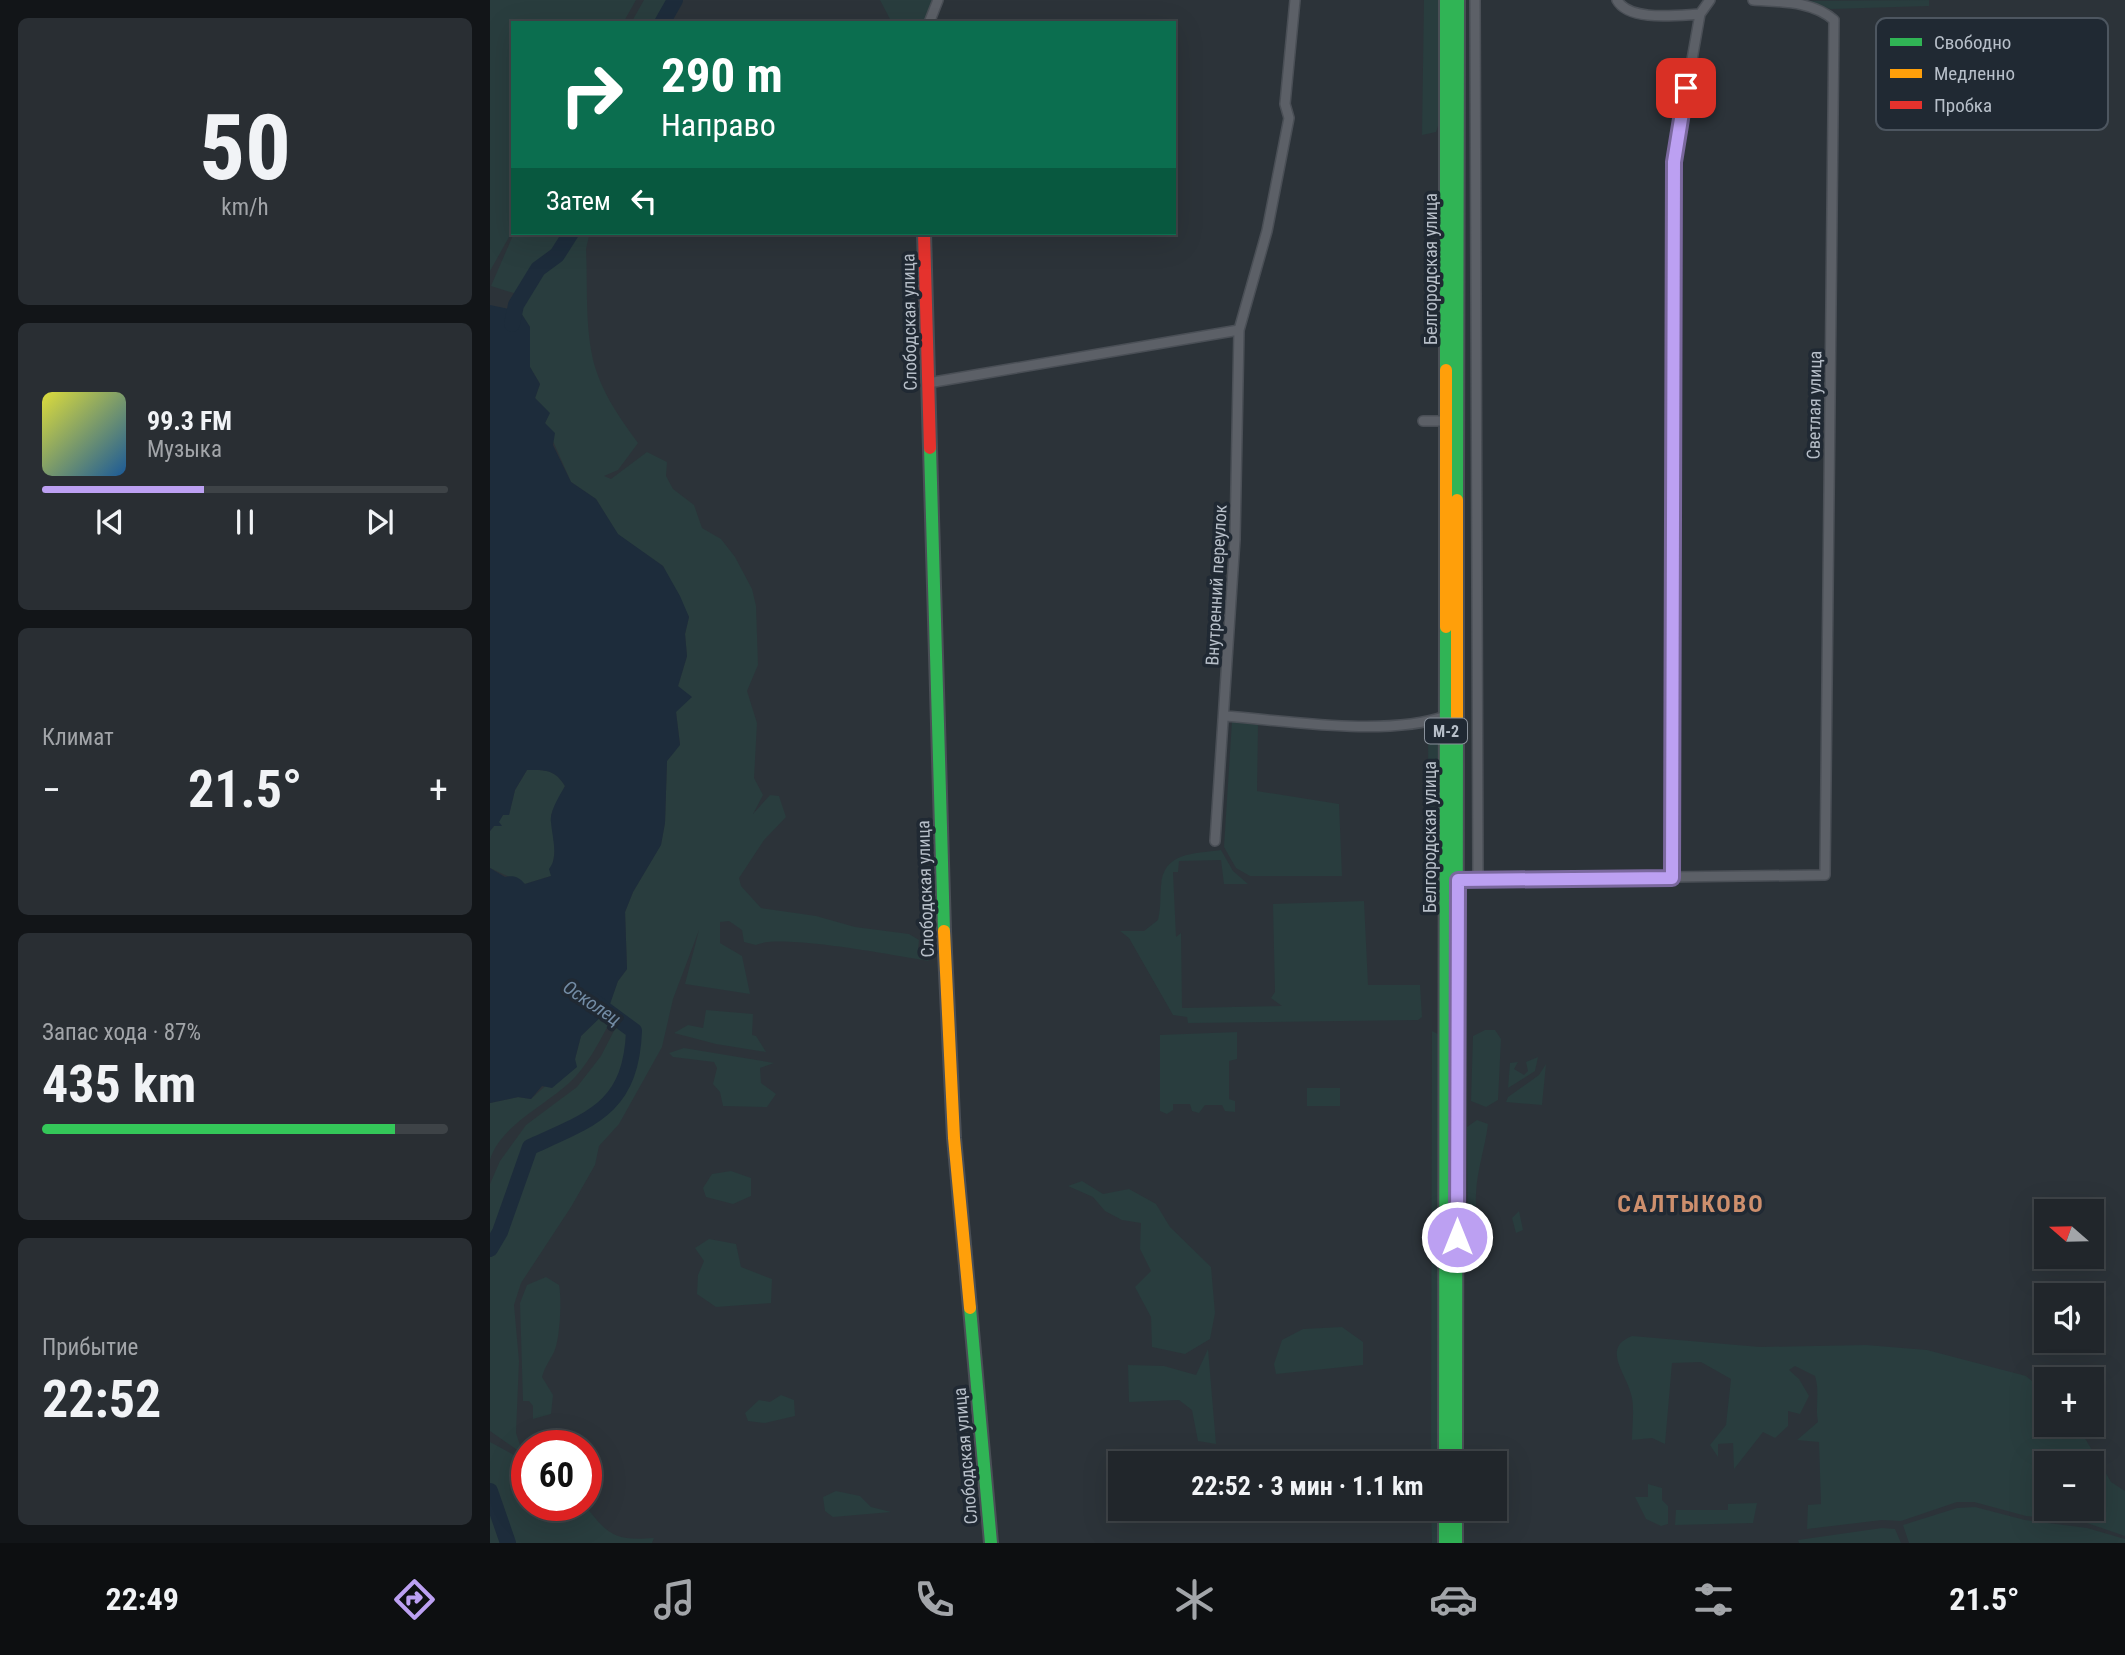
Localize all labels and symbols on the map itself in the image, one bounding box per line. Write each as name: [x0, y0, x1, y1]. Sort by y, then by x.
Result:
legend: [1876, 18, 2108, 130]
text: Свободно: [1934, 31, 2011, 54]
pin: [1656, 58, 1716, 118]
text: Медленно: [1934, 62, 2015, 85]
text: Пробка: [1934, 94, 1992, 117]
street label: Белгородская улица: [1420, 193, 1441, 345]
street label: Слободская улица: [897, 253, 921, 391]
street label: Светлая улица: [1803, 350, 1825, 460]
street label: Внутренний переулок: [1201, 504, 1231, 666]
road number: М-2: [1425, 718, 1467, 744]
street label: Белгородская улица: [1419, 761, 1440, 913]
street label: Слободская улица: [912, 820, 938, 958]
water label: Осколец: [559, 975, 625, 1031]
district label: САЛТЫКОВО: [1617, 1190, 1765, 1218]
north arrow: [2034, 1199, 2104, 1269]
position arrow: [1420, 1200, 1494, 1274]
street label: Слободская улица: [949, 1387, 981, 1525]
speed limit sign: 60: [511, 1430, 602, 1521]

